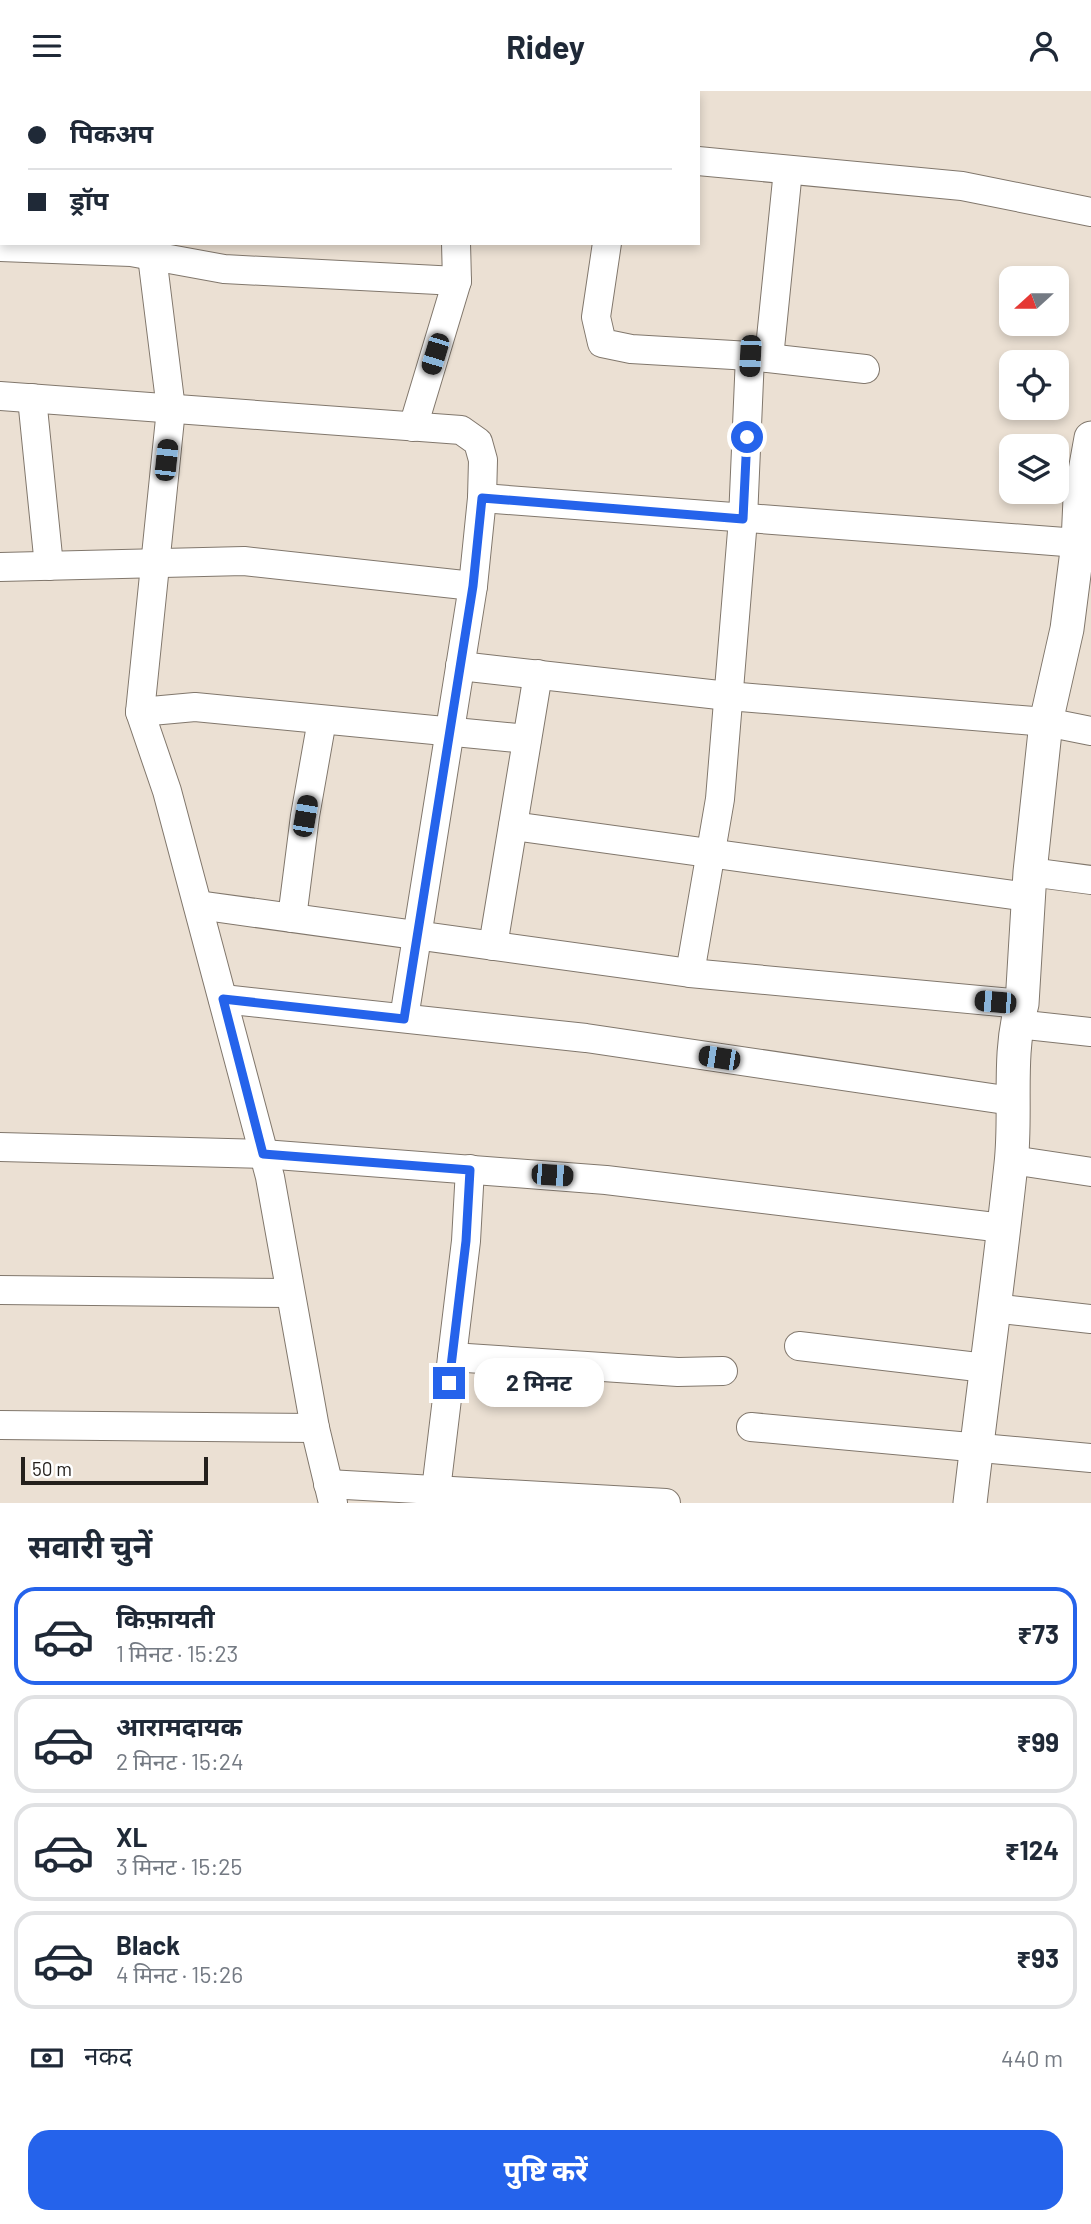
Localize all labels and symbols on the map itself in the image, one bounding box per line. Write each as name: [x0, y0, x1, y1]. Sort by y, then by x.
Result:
north arrow: [999, 266, 1069, 336]
car: [419, 331, 452, 377]
car: [739, 334, 762, 378]
route start: [731, 421, 763, 453]
car: [154, 438, 179, 482]
car: [292, 793, 319, 839]
car: [974, 990, 1017, 1014]
car: [697, 1044, 742, 1072]
car: [531, 1163, 574, 1187]
callout: 2 मिनट: [474, 1359, 603, 1407]
route end: [433, 1367, 465, 1399]
scale bar: [21, 1454, 208, 1486]

